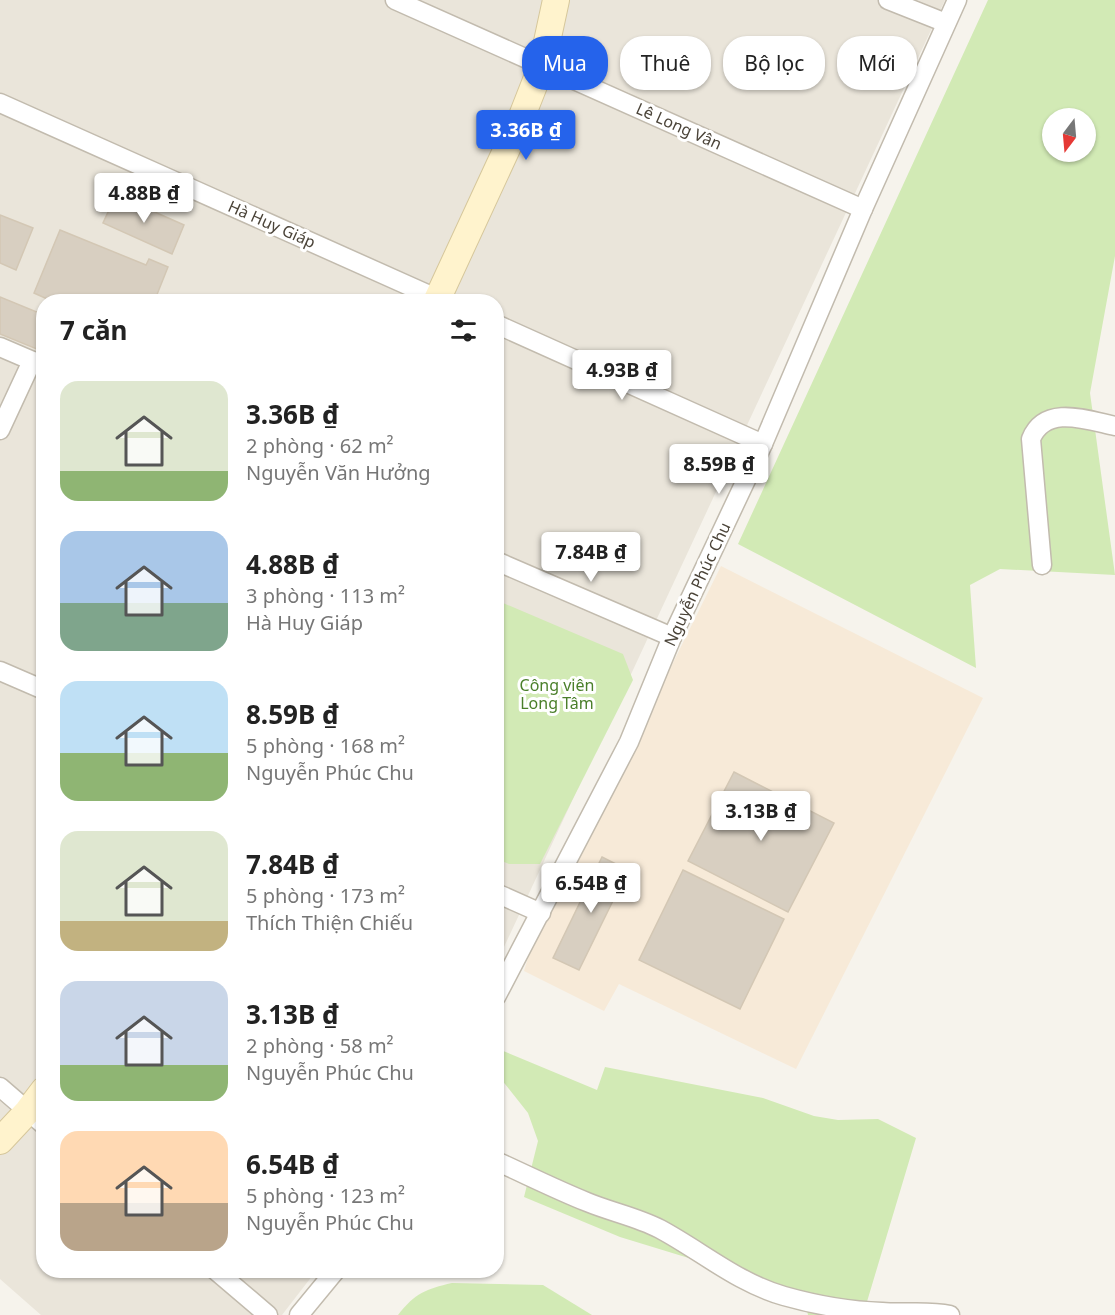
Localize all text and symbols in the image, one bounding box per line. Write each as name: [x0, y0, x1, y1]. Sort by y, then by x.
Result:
chip: Mua: [522, 36, 608, 90]
chip: Thuê: [620, 36, 711, 90]
chip: Bộ lọc: [723, 36, 825, 90]
chip: Mới: [837, 36, 917, 90]
street label: Lê Long Vân: [633, 97, 725, 155]
north arrow: [1042, 108, 1096, 162]
map controls: [1042, 108, 1096, 162]
pin: 3.36B ₫: [471, 110, 581, 161]
text: 3.36B ₫: [490, 116, 562, 143]
pin: 4.88B ₫: [89, 173, 199, 224]
text: 4.88B ₫: [108, 179, 180, 206]
street label: Hà Huy Giáp: [225, 195, 319, 253]
text: 7 căn: [60, 312, 128, 348]
icon: filters: [447, 314, 480, 347]
pin: 4.93B ₫: [567, 350, 677, 401]
text: 4.93B ₫: [586, 356, 658, 383]
text: 3.36B ₫: [246, 396, 339, 432]
icon: home: [108, 405, 180, 477]
text: 2 phòng · 62 m²: [246, 432, 394, 459]
pin: 8.59B ₫: [664, 444, 774, 495]
text: 8.59B ₫: [683, 450, 755, 477]
text: Nguyễn Văn Hưởng: [246, 459, 431, 486]
street label: Nguyễn Phúc Chu: [659, 518, 735, 650]
pin: 7.84B ₫: [536, 532, 646, 583]
text: 7.84B ₫: [555, 538, 627, 565]
text: 4.88B ₫: [246, 546, 339, 582]
icon: home: [108, 555, 180, 627]
text: 3 phòng · 113 m²: [246, 582, 405, 609]
text: Hà Huy Giáp: [246, 609, 363, 636]
park label: Công viên Long Tâm: [520, 674, 594, 714]
text: 8.59B ₫: [246, 696, 339, 732]
icon: home: [108, 705, 180, 777]
text: 5 phòng · 168 m²: [246, 732, 405, 759]
text: Nguyễn Phúc Chu: [246, 759, 414, 786]
pin: 3.13B ₫: [706, 791, 816, 842]
text: 3.13B ₫: [725, 797, 797, 824]
text: 7.84B ₫: [246, 846, 339, 882]
icon: home: [108, 855, 180, 927]
pin: 6.54B ₫: [536, 863, 646, 914]
text: 6.54B ₫: [555, 869, 627, 896]
text: 5 phòng · 173 m²: [246, 882, 405, 909]
text: Thích Thiện Chiếu: [246, 909, 413, 936]
text: 3.13B ₫: [246, 996, 339, 1032]
icon: home: [108, 1005, 180, 1077]
text: 2 phòng · 58 m²: [246, 1032, 394, 1059]
text: Nguyễn Phúc Chu: [246, 1059, 414, 1086]
text: 6.54B ₫: [246, 1146, 339, 1182]
icon: home: [108, 1155, 180, 1227]
text: 5 phòng · 123 m²: [246, 1182, 405, 1209]
text: Nguyễn Phúc Chu: [246, 1209, 414, 1236]

